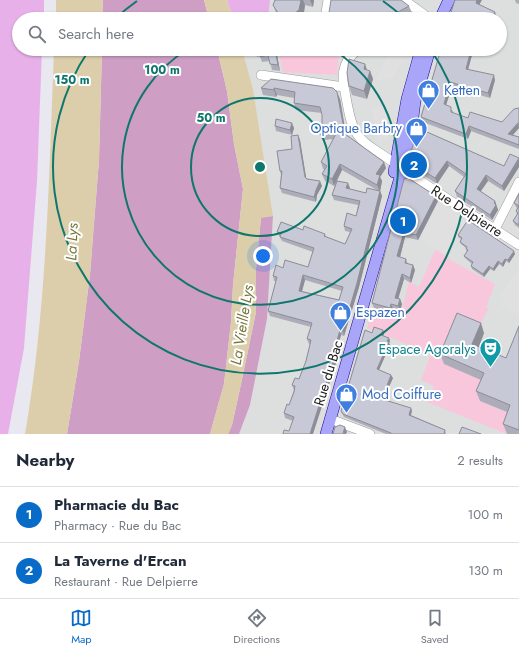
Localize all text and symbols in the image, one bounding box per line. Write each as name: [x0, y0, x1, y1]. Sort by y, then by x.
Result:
search box: [12, 12, 507, 56]
icon: search: [26, 23, 48, 45]
text: Search here: [58, 23, 134, 45]
text: 100 m: [144, 61, 180, 79]
text: 150 m: [54, 71, 90, 89]
shop icon: Ketten: [416, 77, 442, 110]
place label: Ketten: [444, 80, 480, 100]
text: 50 m: [196, 109, 226, 127]
shop icon: Optique Barbry: [404, 115, 430, 148]
place label: Optique Barbry: [311, 118, 403, 138]
pin: 2: [401, 150, 427, 180]
centre of rings: [253, 160, 267, 174]
street label: Rue Delpierre: [427, 180, 507, 242]
pin: 1: [390, 206, 416, 236]
water label: La Lys: [60, 223, 84, 261]
your location: [253, 246, 273, 266]
water label: La Vieille Lys: [225, 283, 259, 367]
shop icon: Espazen: [328, 299, 354, 332]
place label: Espazen: [356, 302, 405, 322]
theatre icon: Espace Agoralys: [478, 336, 504, 369]
street label: Rue du Bac: [309, 338, 347, 408]
place label: Espace Agoralys: [378, 339, 476, 359]
shop icon: Mod Coiffure: [333, 381, 359, 414]
place label: Mod Coiffure: [362, 384, 441, 404]
text: Nearby: [16, 448, 74, 472]
text: 2 results: [457, 451, 503, 470]
text: Pharmacie du Bac: [54, 494, 179, 516]
text: 1: [26, 505, 32, 524]
text: 100 m: [468, 505, 503, 524]
text: Pharmacy · Rue du Bac: [54, 516, 181, 535]
text: La Taverne d'Ercan: [54, 550, 187, 572]
text: 2: [25, 561, 33, 580]
text: 130 m: [468, 561, 503, 580]
text: Restaurant · Rue Delpierre: [54, 572, 198, 591]
tab: Map: [70, 607, 92, 647]
tab: Directions: [233, 607, 280, 647]
tab: Saved: [421, 607, 449, 647]

